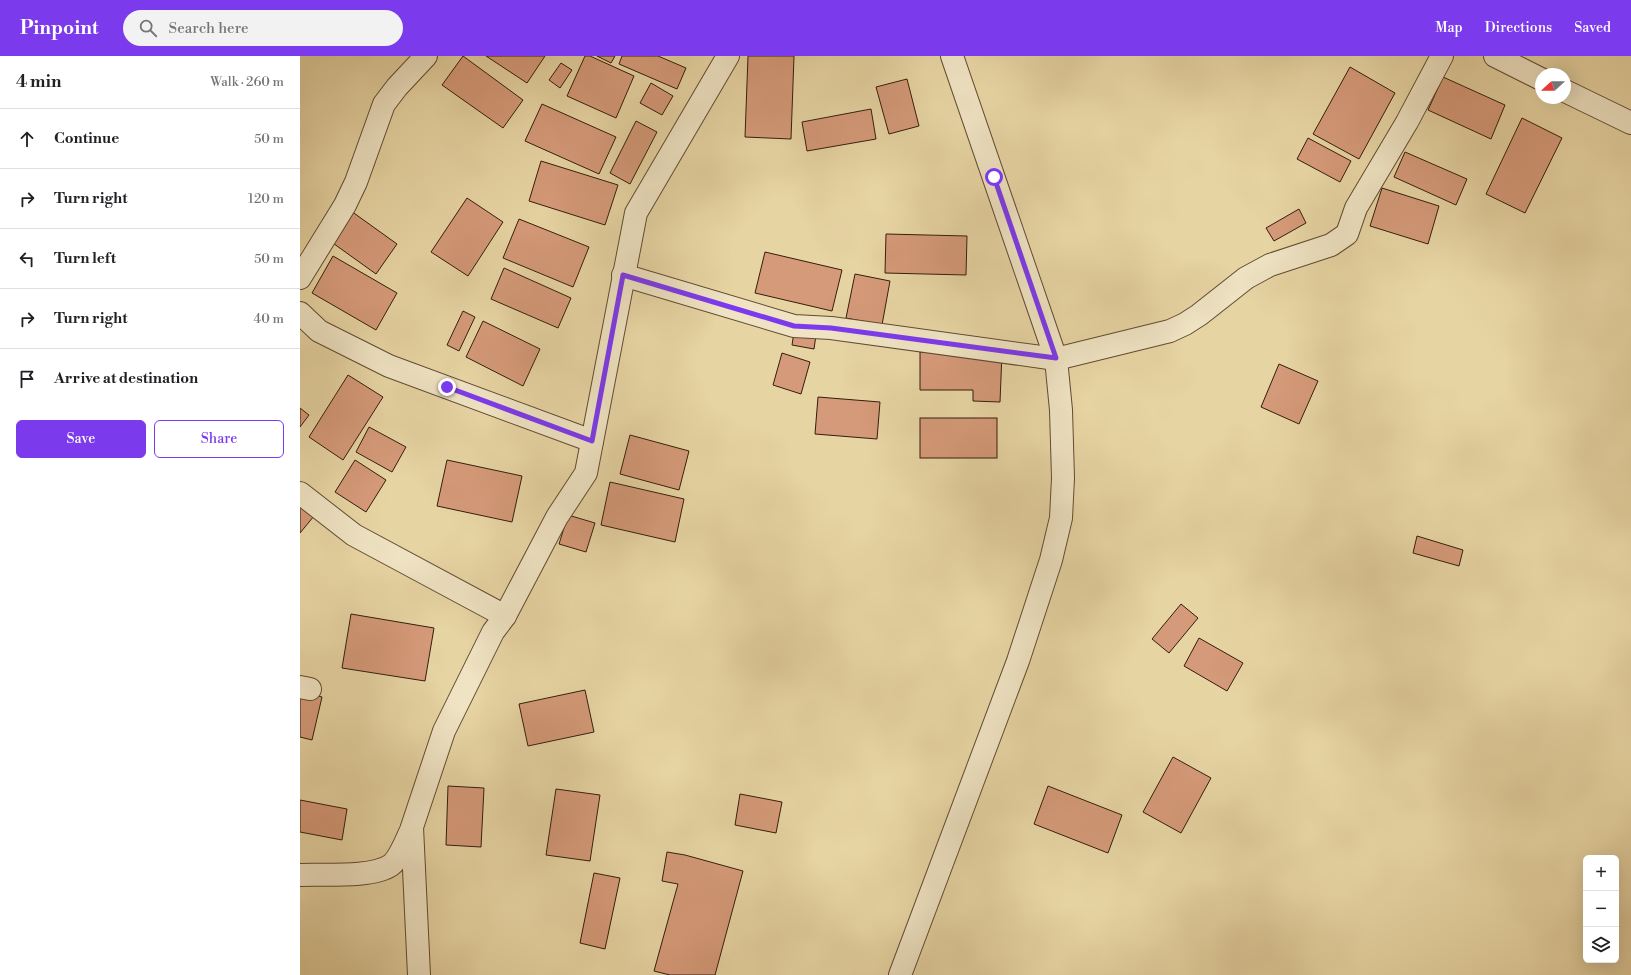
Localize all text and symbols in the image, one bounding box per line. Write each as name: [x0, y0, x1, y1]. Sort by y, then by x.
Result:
search box: [123, 10, 403, 46]
text: Pinpoint: [20, 16, 99, 40]
icon: search: [137, 17, 159, 39]
text: Search here: [169, 19, 249, 38]
text: Map: [1435, 19, 1463, 37]
text: Directions: [1485, 19, 1552, 37]
text: Saved: [1574, 19, 1611, 37]
north arrow: [1535, 68, 1571, 104]
text: 4 min: [16, 71, 61, 93]
text: Walk · 260 m: [210, 74, 284, 90]
icon: ahead: [16, 128, 38, 150]
text: Continue: [54, 129, 119, 148]
text: 50 m: [254, 131, 284, 147]
route start: [985, 168, 1003, 186]
icon: right: [16, 188, 38, 210]
text: Turn right: [54, 189, 128, 208]
text: 120 m: [248, 191, 284, 207]
icon: left: [16, 248, 38, 270]
text: Turn left: [54, 249, 116, 268]
text: 50 m: [254, 251, 284, 267]
icon: right: [16, 308, 38, 330]
text: Turn right: [54, 309, 128, 328]
text: 40 m: [254, 311, 284, 327]
icon: arrive: [16, 368, 38, 390]
text: Arrive at destination: [54, 369, 198, 388]
route end: [438, 378, 456, 396]
button: Save: [16, 420, 146, 458]
button: Share: [154, 420, 284, 458]
map controls: [1583, 855, 1619, 963]
button: +: [1583, 855, 1619, 891]
button: −: [1583, 891, 1619, 927]
button: layers: [1583, 927, 1619, 963]

